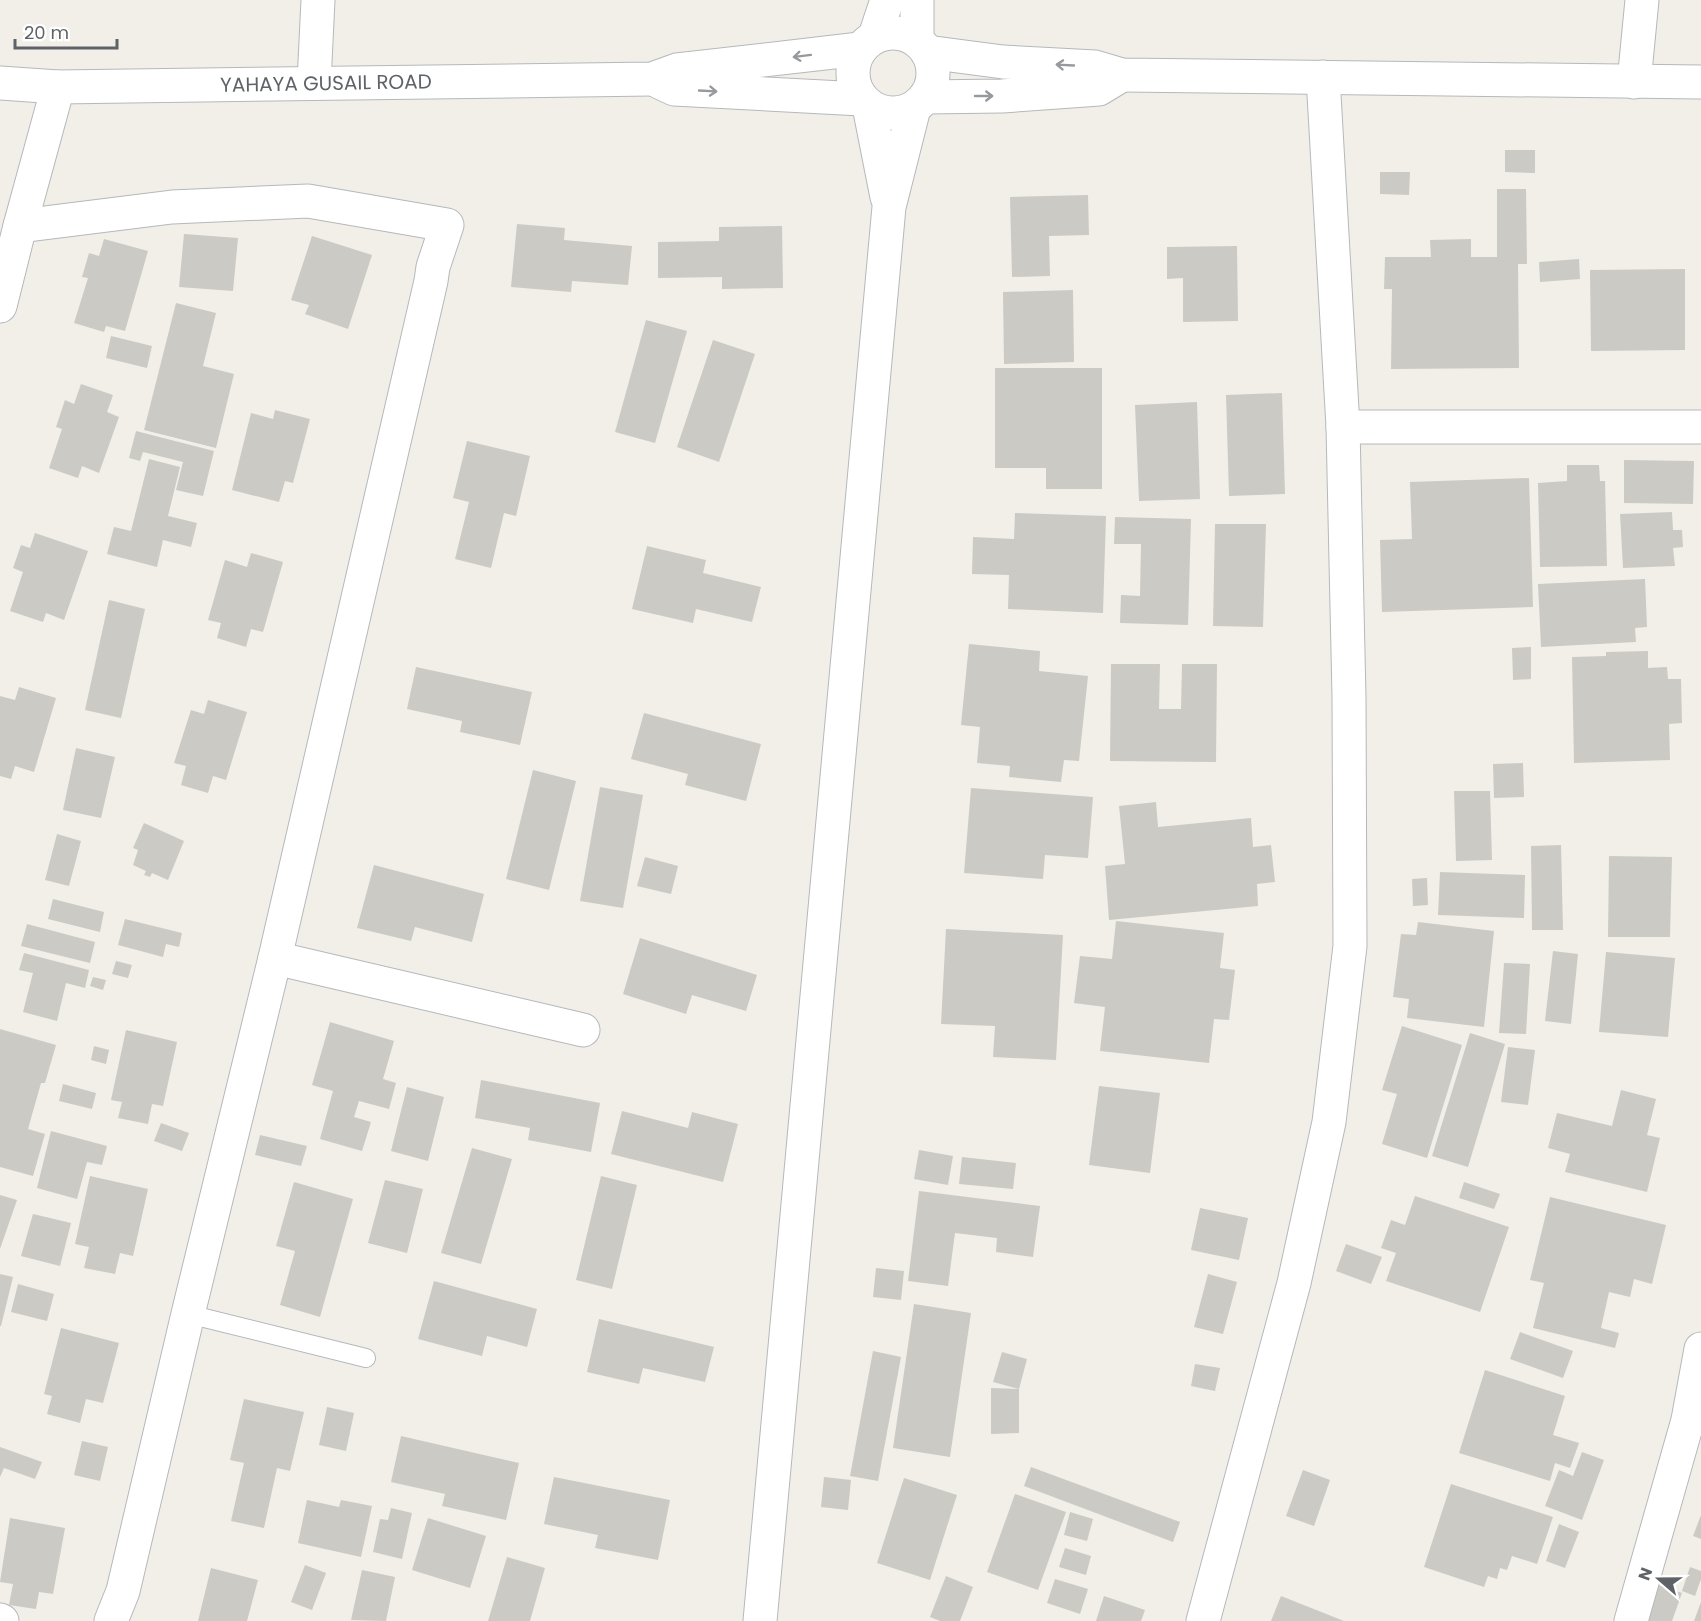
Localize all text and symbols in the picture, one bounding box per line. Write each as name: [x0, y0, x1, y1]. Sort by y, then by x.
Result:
scale bar: [15, 12, 117, 50]
text: 20 m: [24, 20, 69, 45]
one-way arrow: [792, 51, 812, 62]
one-way arrow: [1056, 59, 1076, 70]
street label: YAHAYA GUSAIL ROAD: [220, 67, 432, 99]
one-way arrow: [697, 86, 717, 97]
one-way arrow: [973, 90, 993, 102]
north arrow: [1629, 1549, 1689, 1609]
text: N: [1633, 1564, 1658, 1584]

